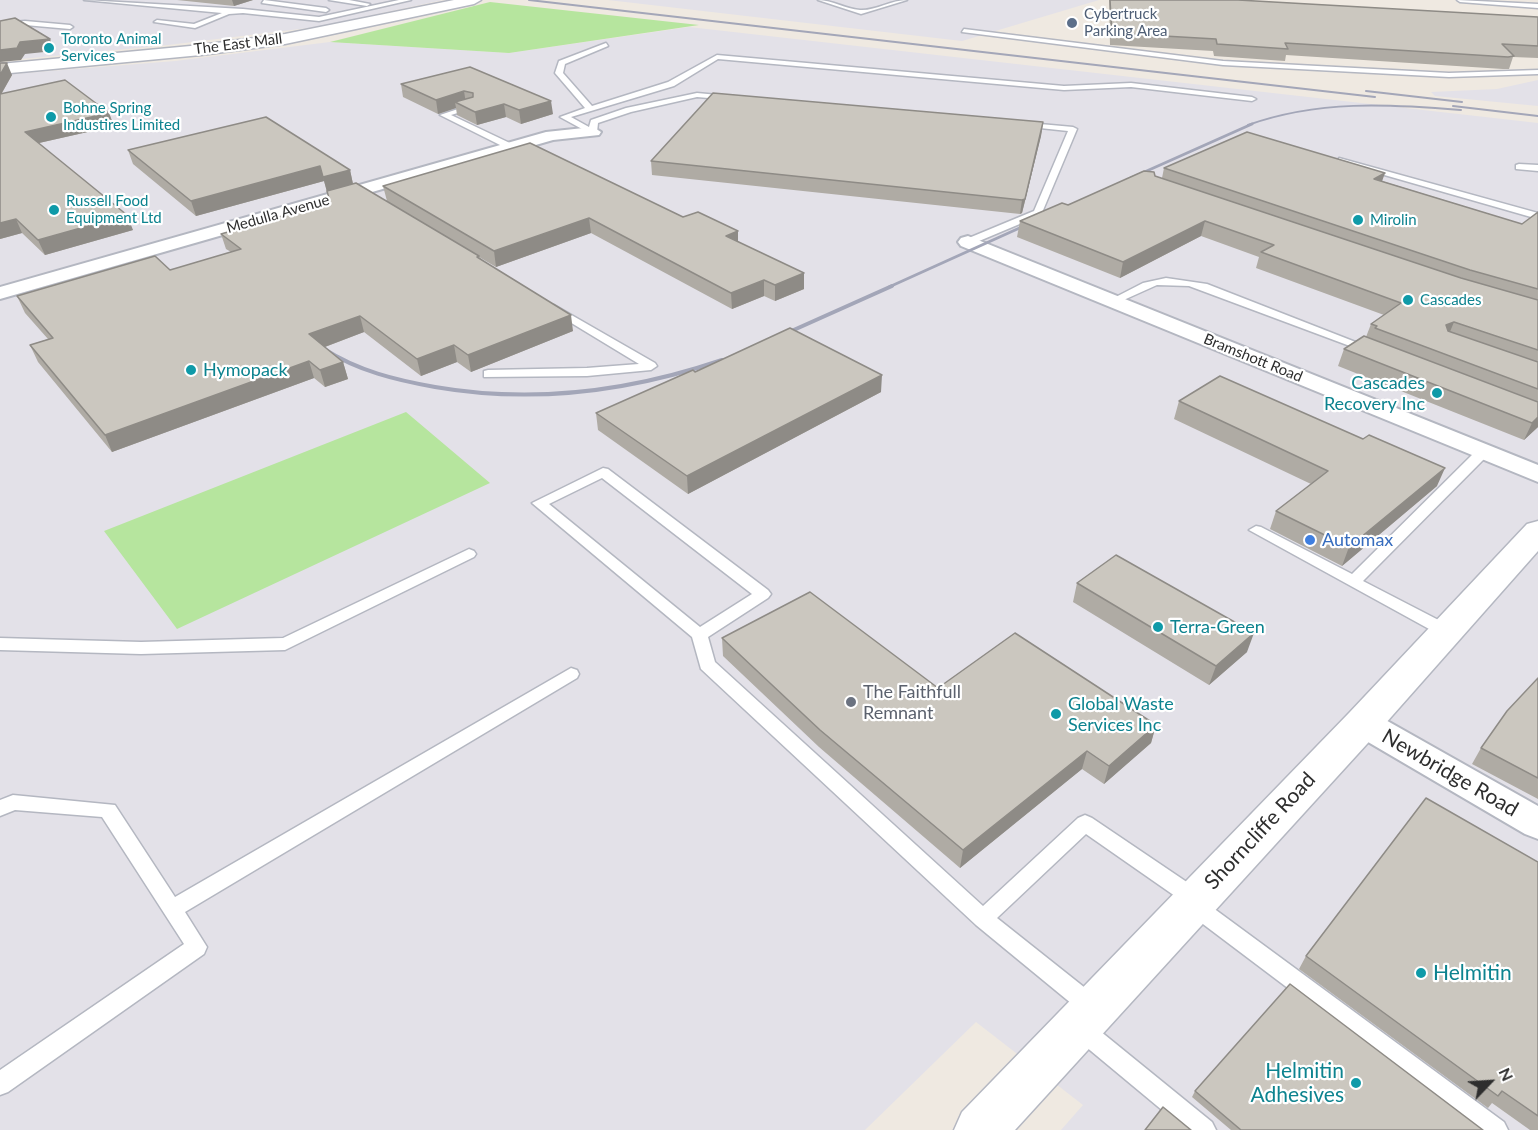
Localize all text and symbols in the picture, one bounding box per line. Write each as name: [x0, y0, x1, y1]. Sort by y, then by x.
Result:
place label: Cybertruck Parking Area: [1084, 5, 1168, 40]
marker: Cybertruck Parking Area: [1065, 16, 1079, 30]
place label: Toronto Animal Services: [61, 30, 162, 65]
street label: The East Mall: [193, 30, 283, 58]
marker: Toronto Animal Services: [42, 41, 56, 55]
place label: Bohne Spring Industires Limited: [63, 99, 180, 134]
marker: Bohne Spring Industires Limited: [44, 110, 58, 124]
street label: Medulla Avenue: [224, 191, 332, 237]
place label: Russell Food Equipment Ltd: [66, 192, 162, 227]
marker: Russell Food Equipment Ltd: [47, 203, 61, 217]
place label: Mirolin: [1370, 211, 1417, 229]
marker: Mirolin: [1351, 213, 1365, 227]
place label: Cascades: [1420, 291, 1481, 309]
marker: Cascades: [1401, 293, 1415, 307]
street label: Bramshott Road: [1201, 330, 1305, 386]
place label: Hymopack: [203, 359, 288, 381]
marker: Hymopack: [184, 363, 198, 377]
place label: Cascades Recovery Inc: [1324, 372, 1425, 415]
marker: Cascades Recovery Inc: [1430, 386, 1444, 400]
place label: Automax: [1322, 529, 1393, 551]
marker: Automax: [1303, 533, 1317, 547]
place label: Terra-Green: [1170, 616, 1265, 638]
marker: Terra-Green: [1151, 620, 1165, 634]
place label: The Faithfull Remnant: [863, 681, 961, 724]
place label: Global Waste Services Inc: [1068, 693, 1174, 736]
marker: The Faithfull Remnant: [844, 695, 858, 709]
marker: Global Waste Services Inc: [1049, 707, 1063, 721]
street label: Newbridge Road: [1377, 724, 1523, 822]
street label: Shorncliffe Road: [1199, 767, 1321, 895]
place label: Helmitin: [1433, 960, 1512, 986]
marker: Helmitin: [1414, 966, 1428, 980]
north arrow: [1460, 1052, 1520, 1112]
place label: Helmitin Adhesives: [1251, 1058, 1344, 1108]
text: N: [1496, 1065, 1518, 1084]
marker: Helmitin Adhesives: [1349, 1076, 1363, 1090]

